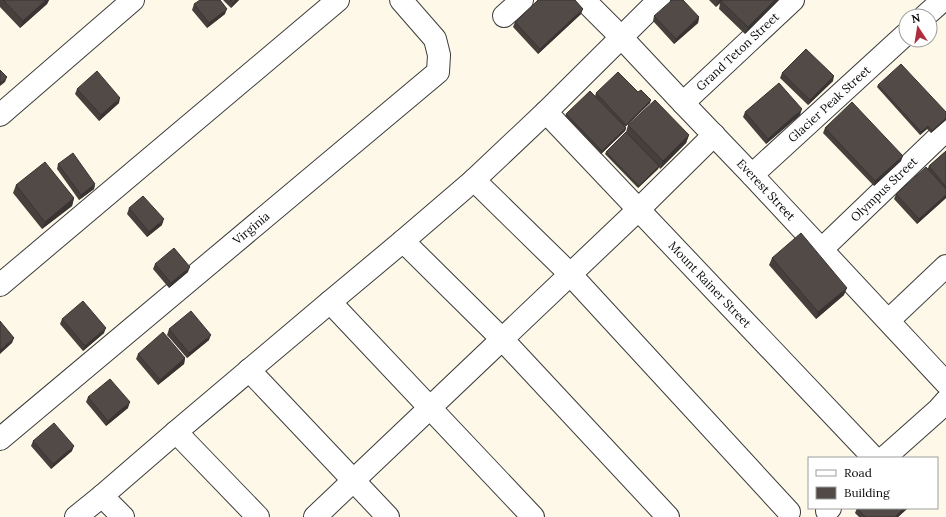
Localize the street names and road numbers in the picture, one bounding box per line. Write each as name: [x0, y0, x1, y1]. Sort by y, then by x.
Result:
street label: Grand Teton Street: [693, 9, 782, 94]
street label: Glacier Peak Street: [785, 62, 874, 145]
street label: Olympus Street: [847, 153, 921, 225]
street label: Everest Street: [734, 156, 799, 224]
street label: Virginia: [229, 208, 273, 248]
street label: Mount Rainer Street: [666, 238, 755, 331]

